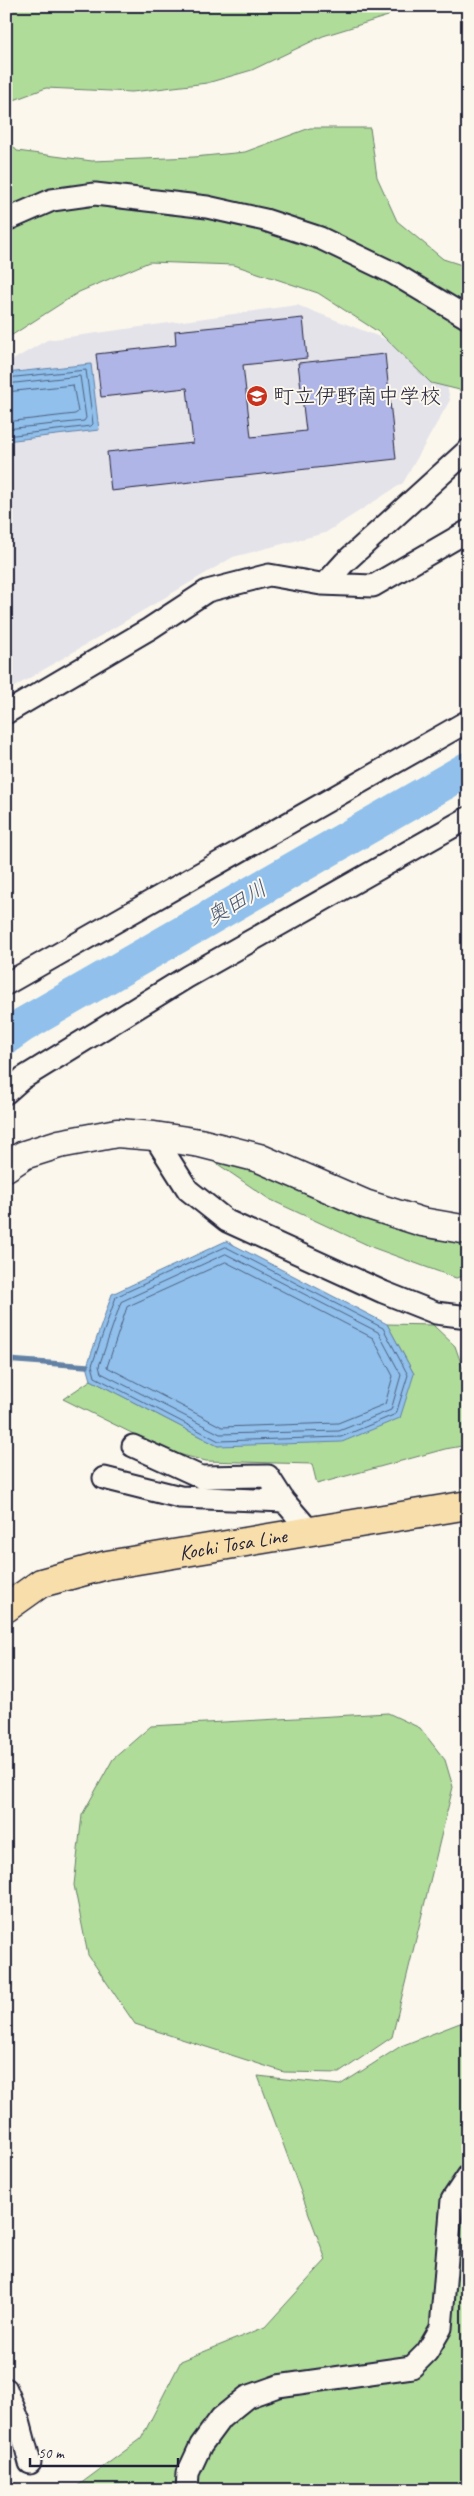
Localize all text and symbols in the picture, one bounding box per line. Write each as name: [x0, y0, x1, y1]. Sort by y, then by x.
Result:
place label: 町立伊野南中学校: [273, 383, 441, 409]
school or university icon: 町立伊野南中学校: [245, 384, 269, 408]
water label: 奥田川: [201, 874, 272, 931]
street label: Kochi Tosa Line: [177, 1522, 290, 1566]
scale bar: [30, 2436, 178, 2468]
text: 50 m: [38, 2444, 65, 2463]

